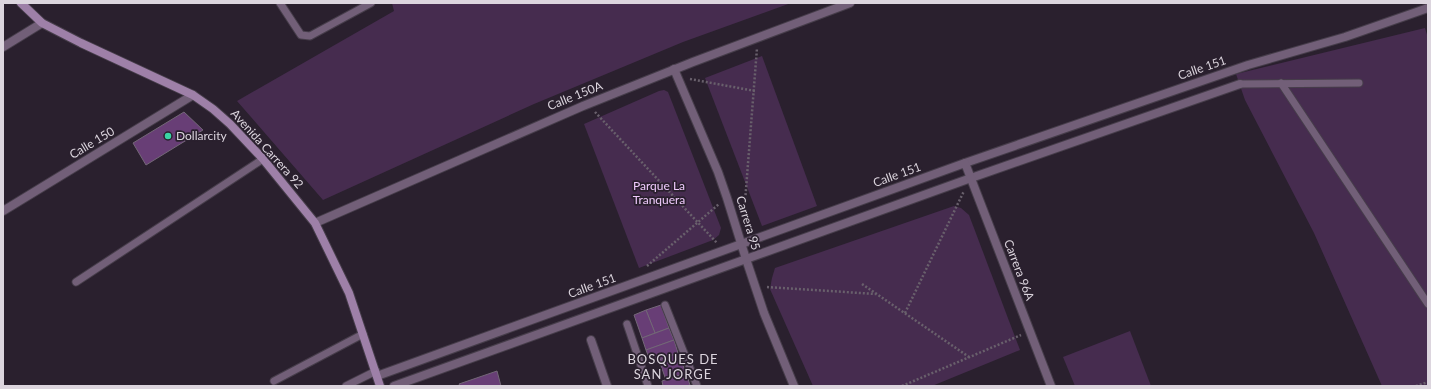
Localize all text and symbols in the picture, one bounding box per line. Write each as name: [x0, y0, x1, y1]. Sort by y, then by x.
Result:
street label: Calle 151: [1176, 52, 1228, 83]
street label: Calle 150A: [545, 77, 605, 113]
street label: Avenida Carrera 92: [228, 106, 307, 191]
street label: Calle 150: [66, 123, 117, 162]
place label: Dollarcity: [176, 128, 228, 143]
marker: Dollarcity: [163, 131, 173, 141]
street label: Calle 151: [871, 159, 923, 190]
park label: Parque La Tranquera: [633, 178, 685, 207]
street label: Carrera 95: [733, 194, 764, 252]
street label: Carrera 96A: [1001, 237, 1038, 303]
street label: Calle 151: [566, 270, 618, 301]
district label: BOSQUES DE SAN JORGE: [627, 351, 719, 382]

